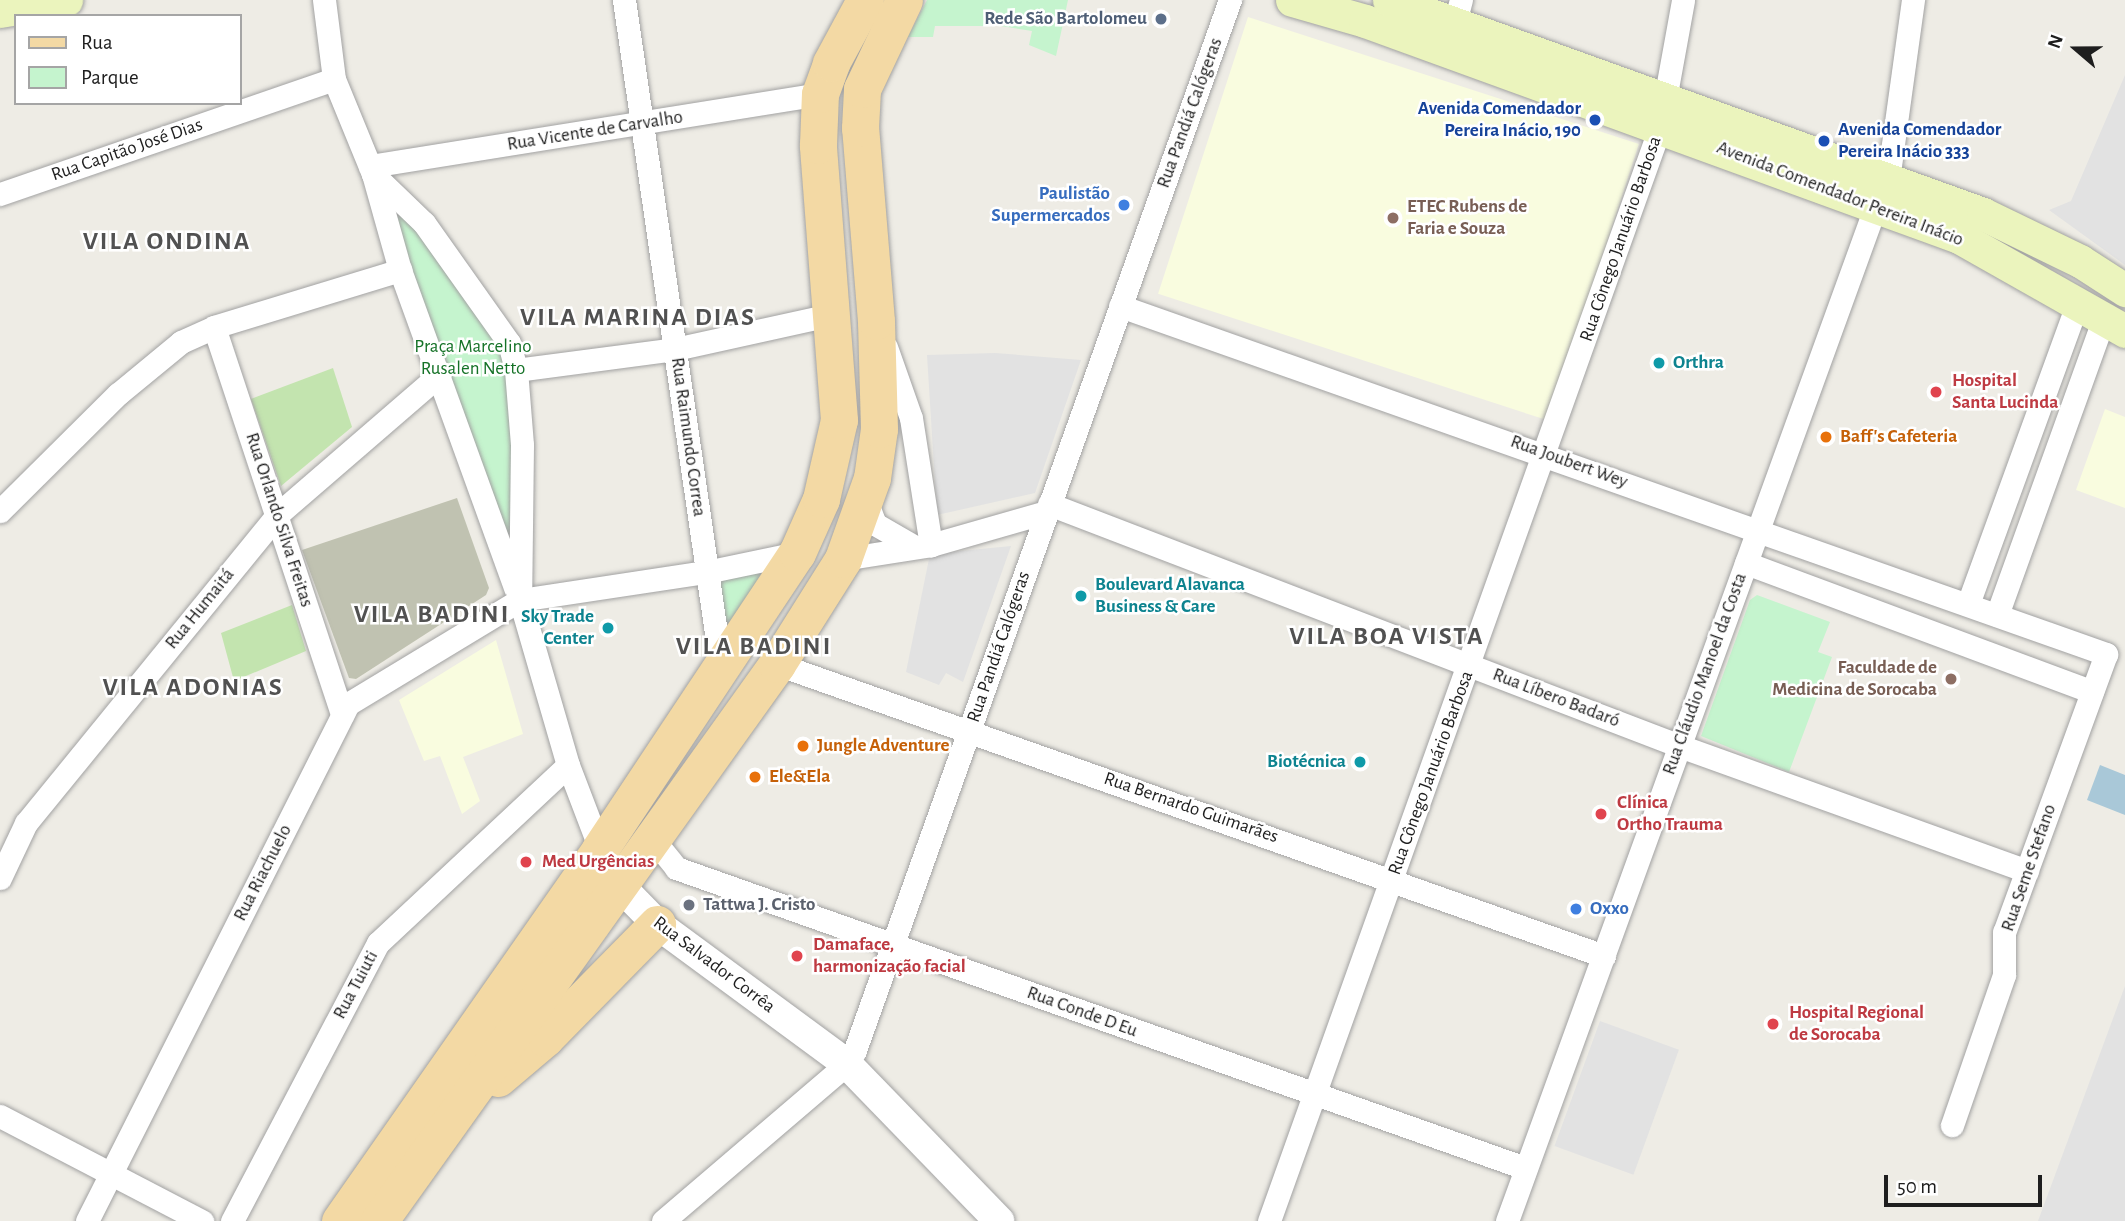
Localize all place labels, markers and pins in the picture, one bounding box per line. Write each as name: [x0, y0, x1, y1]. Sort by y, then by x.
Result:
place label: Rede São Bartolomeu: [984, 8, 1147, 30]
marker: Rede São Bartolomeu: [1153, 11, 1169, 27]
place label: Avenida Comendador Pereira Inácio, 190: [1418, 98, 1581, 142]
marker: Avenida Comendador Pereira Inácio, 190: [1587, 112, 1603, 128]
place label: Avenida Comendador Pereira Inácio 333: [1838, 119, 2001, 163]
marker: Avenida Comendador Pereira Inácio 333: [1816, 133, 1832, 149]
place label: Paulistão Supermercados: [991, 183, 1110, 227]
place label: ETEC Rubens de Faria e Souza: [1407, 196, 1527, 240]
marker: Paulistão Supermercados: [1116, 197, 1132, 213]
marker: ETEC Rubens de Faria e Souza: [1385, 210, 1401, 226]
place label: Orthra: [1673, 352, 1724, 374]
marker: Orthra: [1651, 355, 1667, 371]
place label: Hospital Santa Lucinda: [1952, 370, 2058, 414]
marker: Hospital Santa Lucinda: [1926, 382, 1946, 402]
place label: Baff's Cafeteria: [1840, 426, 1957, 448]
marker: Baff's Cafeteria: [1818, 429, 1834, 445]
place label: Boulevard Alavanca Business & Care: [1095, 574, 1245, 618]
marker: Boulevard Alavanca Business & Care: [1073, 588, 1089, 604]
place label: Sky Trade Center: [521, 606, 594, 650]
marker: Sky Trade Center: [600, 620, 616, 636]
place label: Faculdade de Medicina de Sorocaba: [1772, 657, 1937, 701]
marker: Faculdade de Medicina de Sorocaba: [1943, 671, 1959, 687]
place label: Jungle Adventure: [817, 735, 949, 757]
marker: Jungle Adventure: [795, 738, 811, 754]
place label: Biotécnica: [1267, 751, 1346, 773]
marker: Biotécnica: [1352, 754, 1368, 770]
place label: Ele&Ela: [769, 766, 830, 788]
marker: Ele&Ela: [747, 769, 763, 785]
place label: Clínica Ortho Trauma: [1617, 792, 1723, 836]
marker: Clínica Ortho Trauma: [1591, 804, 1611, 824]
place label: Med Urgências: [542, 851, 654, 873]
marker: Med Urgências: [516, 852, 536, 872]
place label: Tattwa J. Cristo: [703, 894, 815, 916]
marker: Tattwa J. Cristo: [681, 897, 697, 913]
place label: Oxxo: [1590, 898, 1629, 920]
marker: Oxxo: [1568, 901, 1584, 917]
place label: Damaface, harmonização facial: [813, 934, 966, 978]
marker: Damaface, harmonização facial: [787, 946, 807, 966]
place label: Hospital Regional de Sorocaba: [1789, 1002, 1924, 1046]
marker: Hospital Regional de Sorocaba: [1763, 1014, 1783, 1034]

